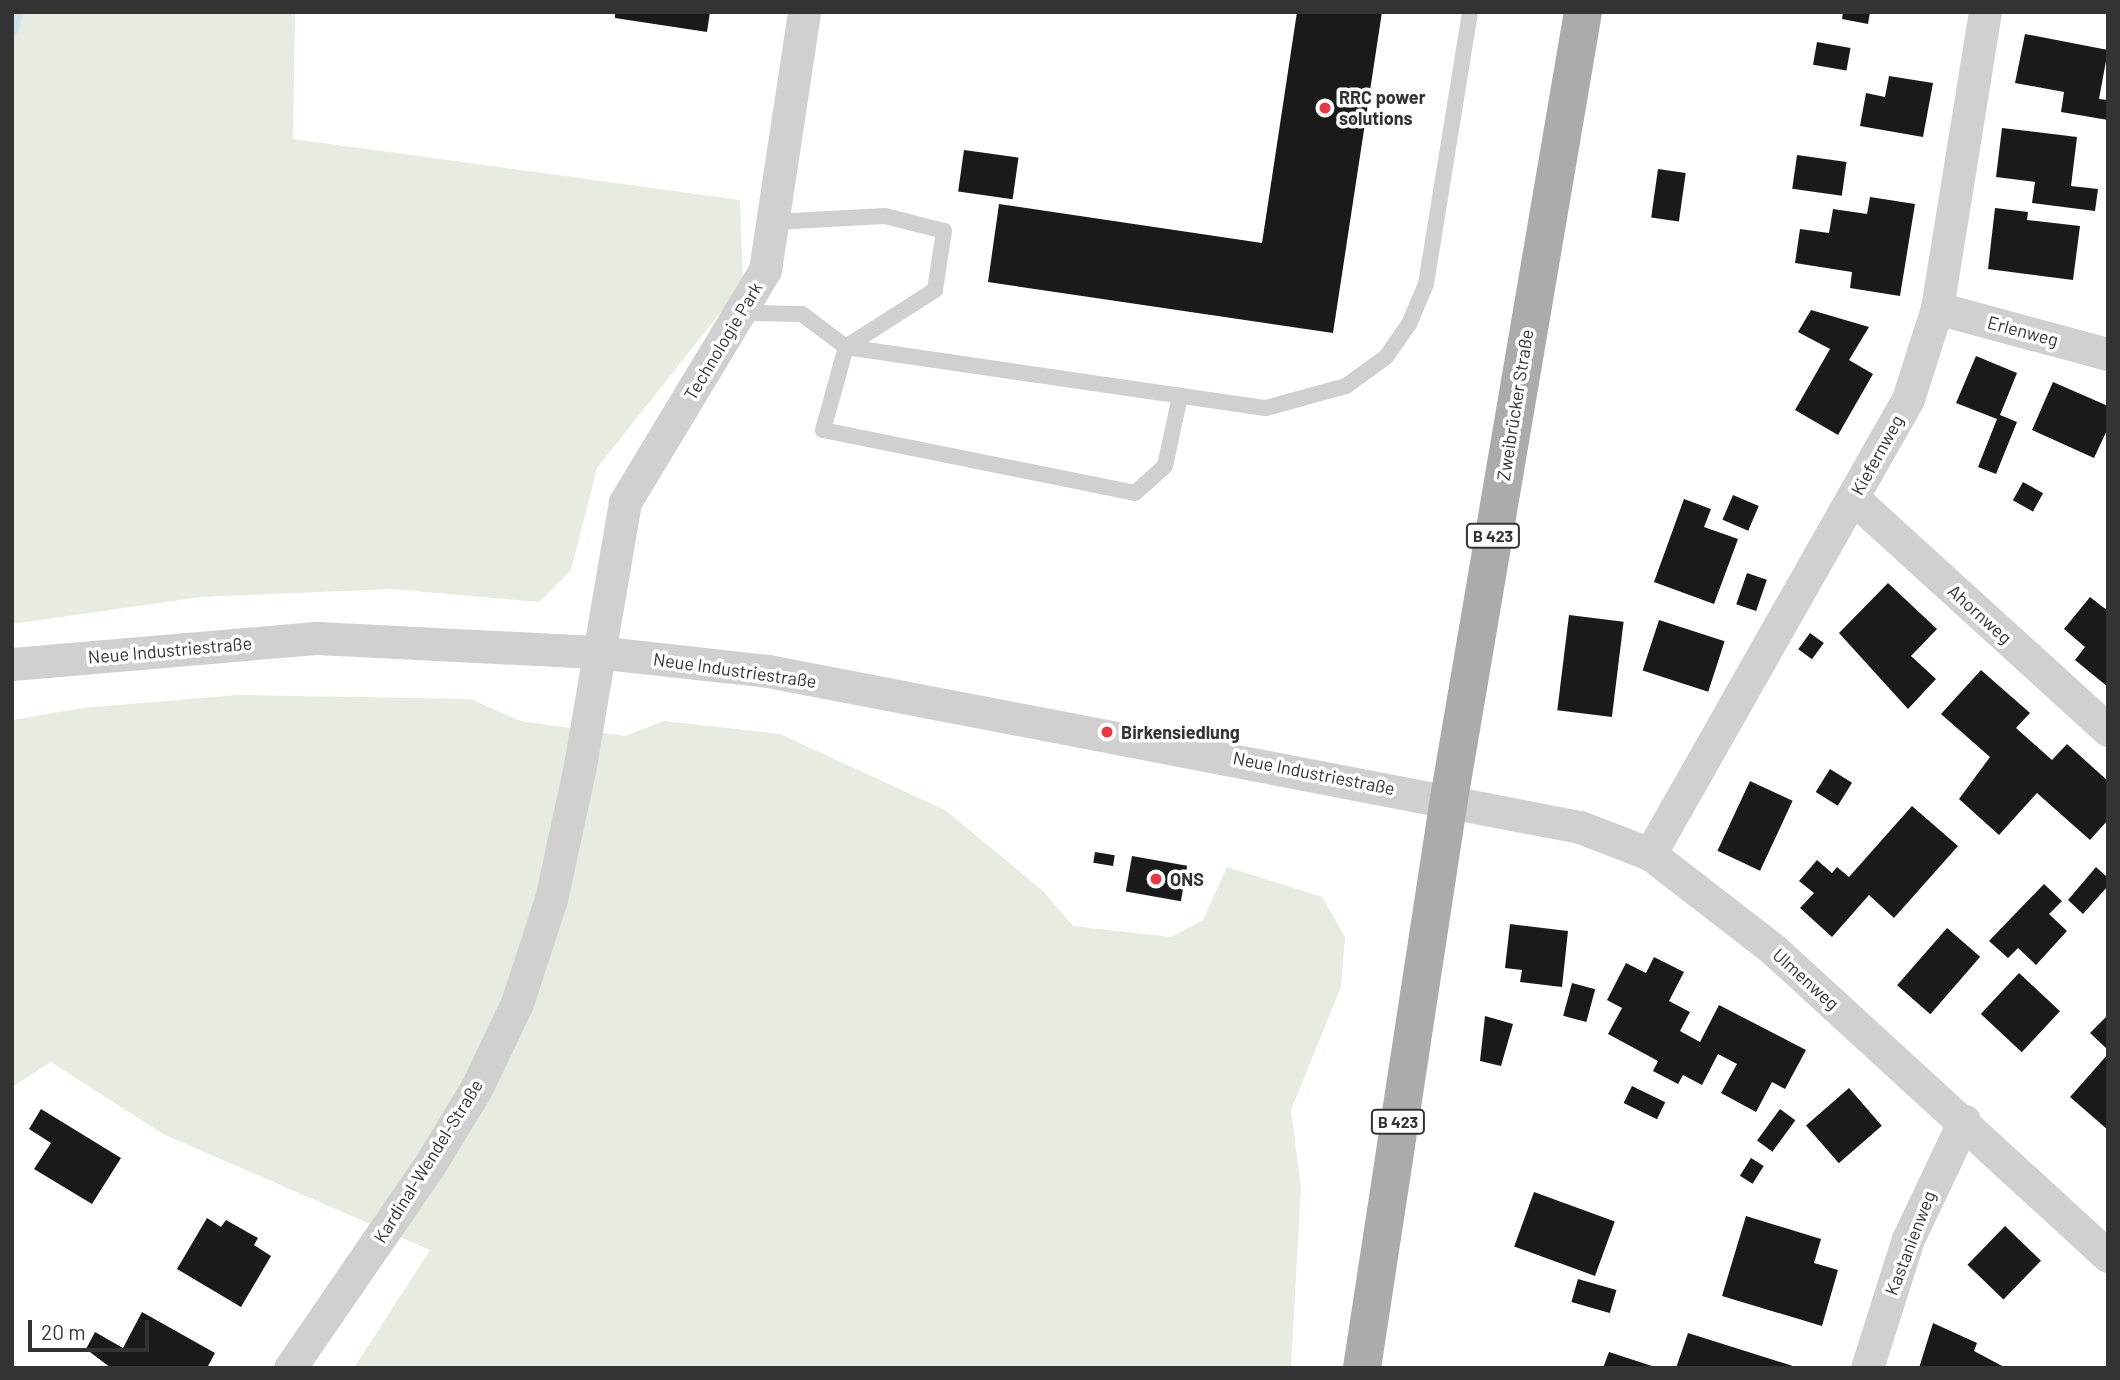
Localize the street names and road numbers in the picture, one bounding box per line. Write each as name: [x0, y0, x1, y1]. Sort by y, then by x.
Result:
street label: Technologie Park: [679, 278, 767, 404]
street label: Erlenweg: [1985, 311, 2061, 351]
street label: Zweibrücker Straße: [1492, 328, 1538, 482]
street label: Kiefernweg: [1846, 411, 1908, 499]
road number: B 423: [1465, 524, 1521, 548]
street label: Ahornweg: [1944, 580, 2016, 648]
street label: Neue Industriestraße: [87, 632, 253, 668]
street label: Neue Industriestraße: [652, 648, 818, 692]
street label: Neue Industriestraße: [1231, 747, 1397, 799]
street label: Ulmenweg: [1768, 944, 1844, 1014]
street label: Kardinal-Wendel-Straße: [369, 1075, 487, 1247]
road number: B 423: [1370, 1110, 1426, 1134]
street label: Kastanienweg: [1880, 1188, 1940, 1298]

